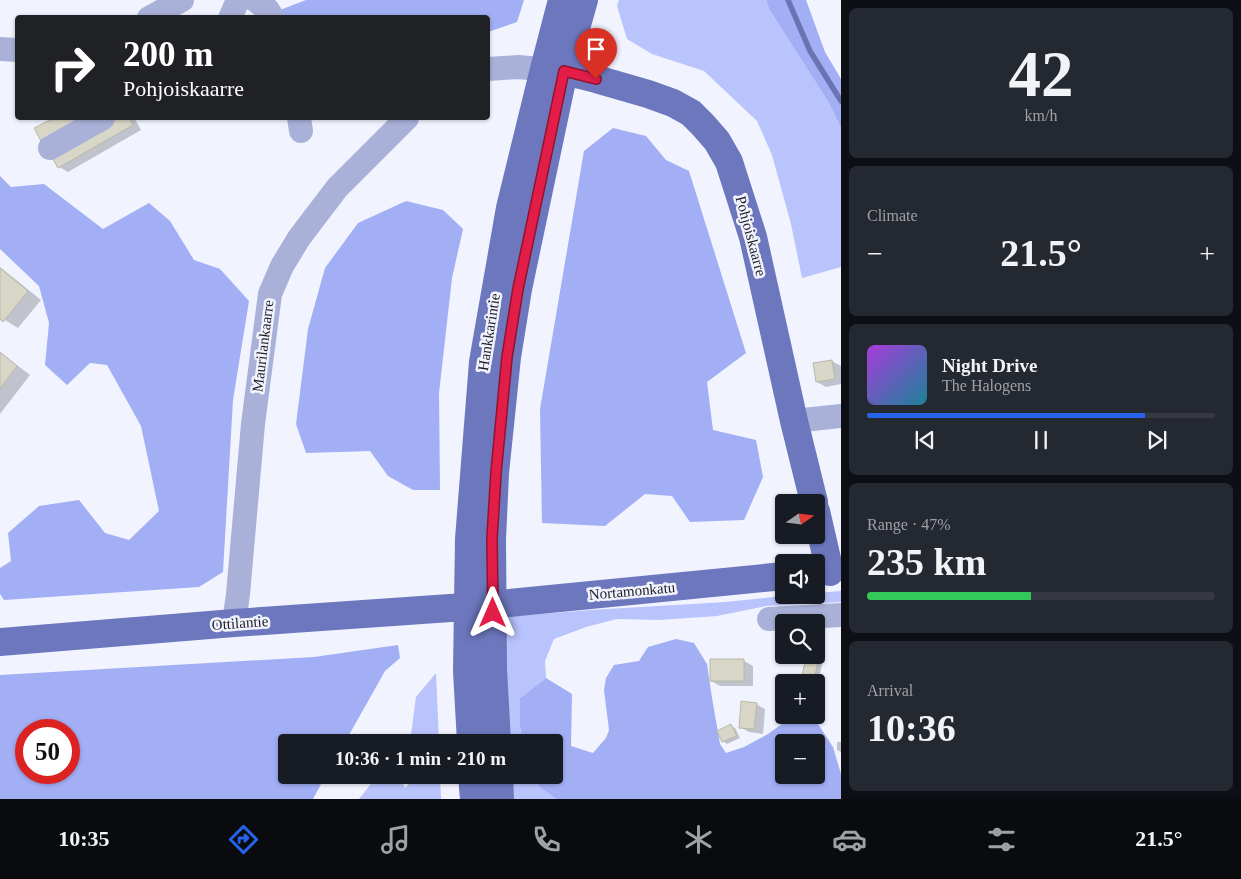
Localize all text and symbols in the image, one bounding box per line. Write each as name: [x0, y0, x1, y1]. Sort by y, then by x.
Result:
pin: [575, 28, 617, 79]
icon: right: [40, 35, 105, 100]
text: 200 m: [123, 35, 213, 74]
icon: arrive: [582, 35, 610, 63]
text: 42: [1009, 38, 1074, 110]
text: Pohjoiskaarre: [123, 76, 244, 101]
text: km/h: [1025, 107, 1057, 124]
street label: Pohjoiskaarre: [733, 194, 769, 278]
text: Climate: [867, 207, 918, 224]
text: 21.5°: [1000, 232, 1082, 274]
text: −: [867, 238, 883, 269]
text: +: [1199, 238, 1215, 269]
street label: Hankkarintie: [475, 292, 503, 372]
street label: Maurilankaarre: [249, 299, 277, 393]
text: Night Drive: [942, 355, 1038, 376]
text: The Halogens: [942, 377, 1031, 394]
icon: previous: [911, 426, 939, 454]
icon: pause: [1027, 426, 1055, 454]
icon: next: [1143, 426, 1171, 454]
north arrow: [775, 494, 825, 544]
map controls: [775, 494, 825, 784]
text: Range · 47%: [867, 516, 951, 533]
text: 235 km: [867, 541, 986, 583]
button: sound: [775, 554, 825, 604]
street label: Nortamonkatu: [588, 579, 676, 603]
position arrow: [466, 586, 518, 638]
street label: Ottilantie: [211, 613, 269, 633]
button: search: [775, 614, 825, 664]
button: +: [775, 674, 825, 724]
text: Arrival: [867, 682, 913, 699]
text: 10:36: [867, 707, 956, 749]
speed limit sign: 50: [15, 719, 80, 784]
button: −: [775, 734, 825, 784]
text: 10:36 · 1 min · 210 m: [335, 748, 506, 769]
icon: directions: [226, 822, 261, 857]
icon: music: [378, 822, 413, 857]
icon: phone: [529, 822, 564, 857]
icon: climate: [681, 822, 716, 857]
icon: car: [832, 822, 867, 857]
icon: filters: [984, 822, 1019, 857]
text: 10:35: [58, 826, 110, 851]
text: 21.5°: [1135, 826, 1183, 851]

